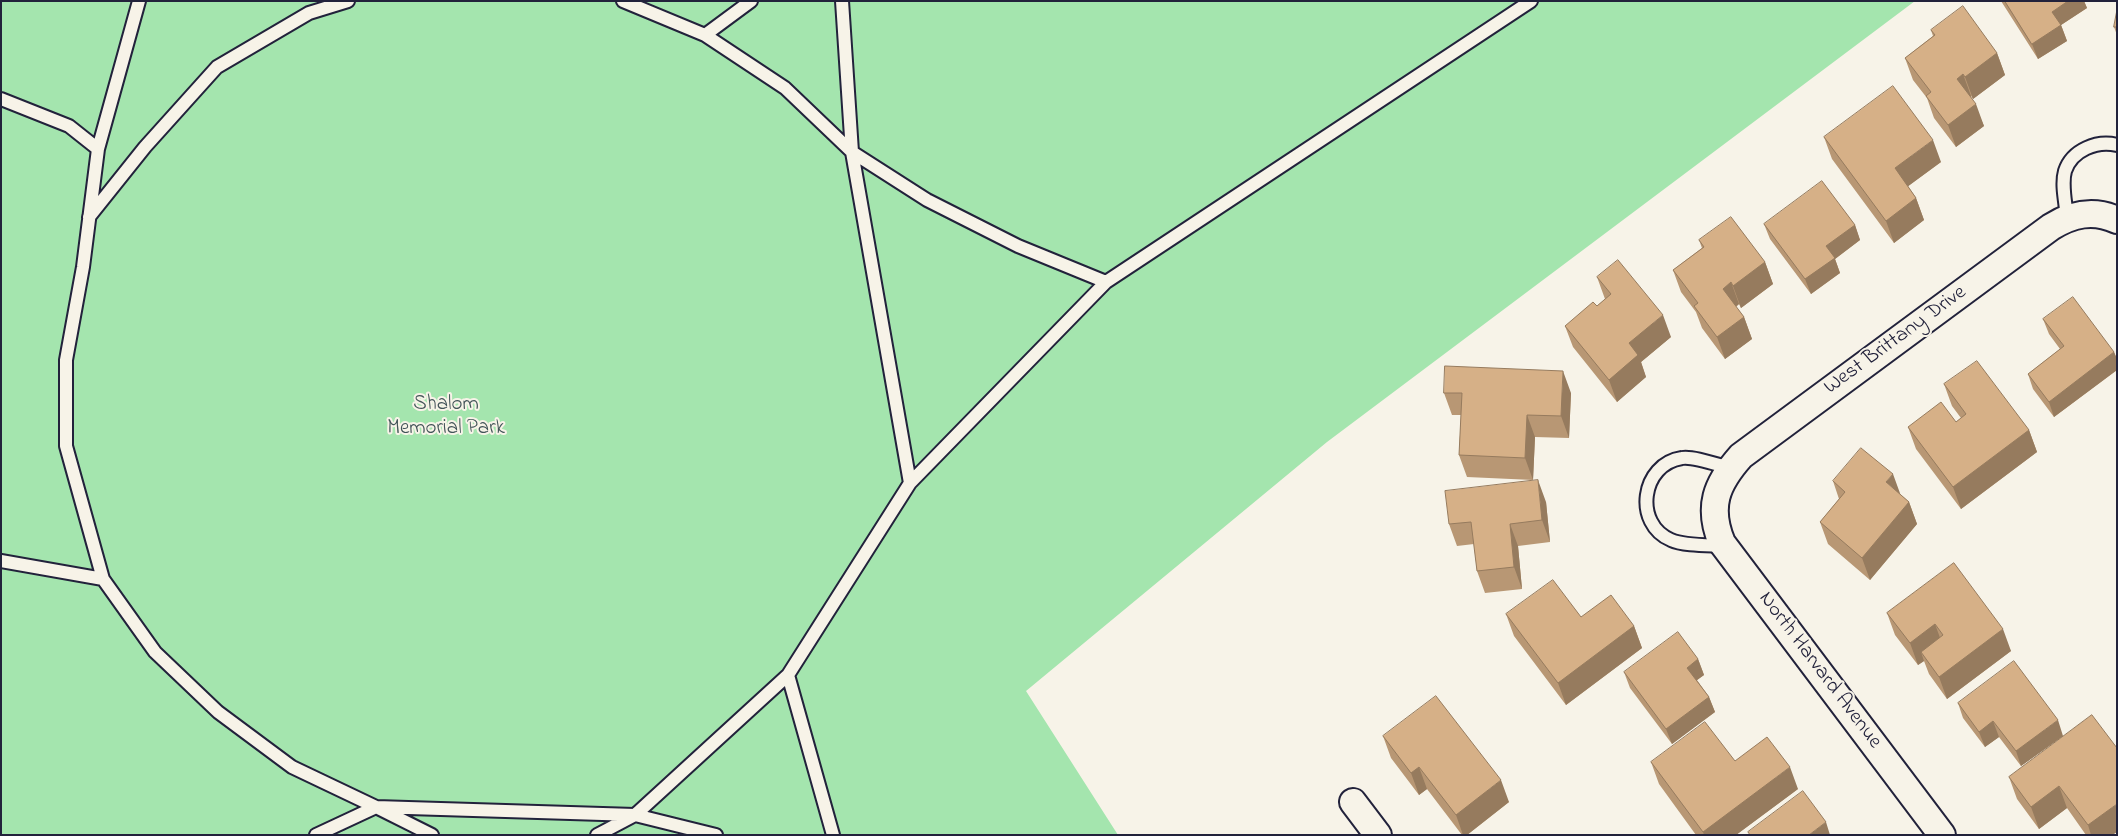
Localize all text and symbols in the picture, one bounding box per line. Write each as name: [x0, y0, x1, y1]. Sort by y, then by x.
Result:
street label: West Brittany Drive: [1820, 281, 1972, 401]
park label: Shalom Memorial Park: [387, 393, 505, 443]
street label: North Harvard Avenue: [1752, 588, 1886, 754]

